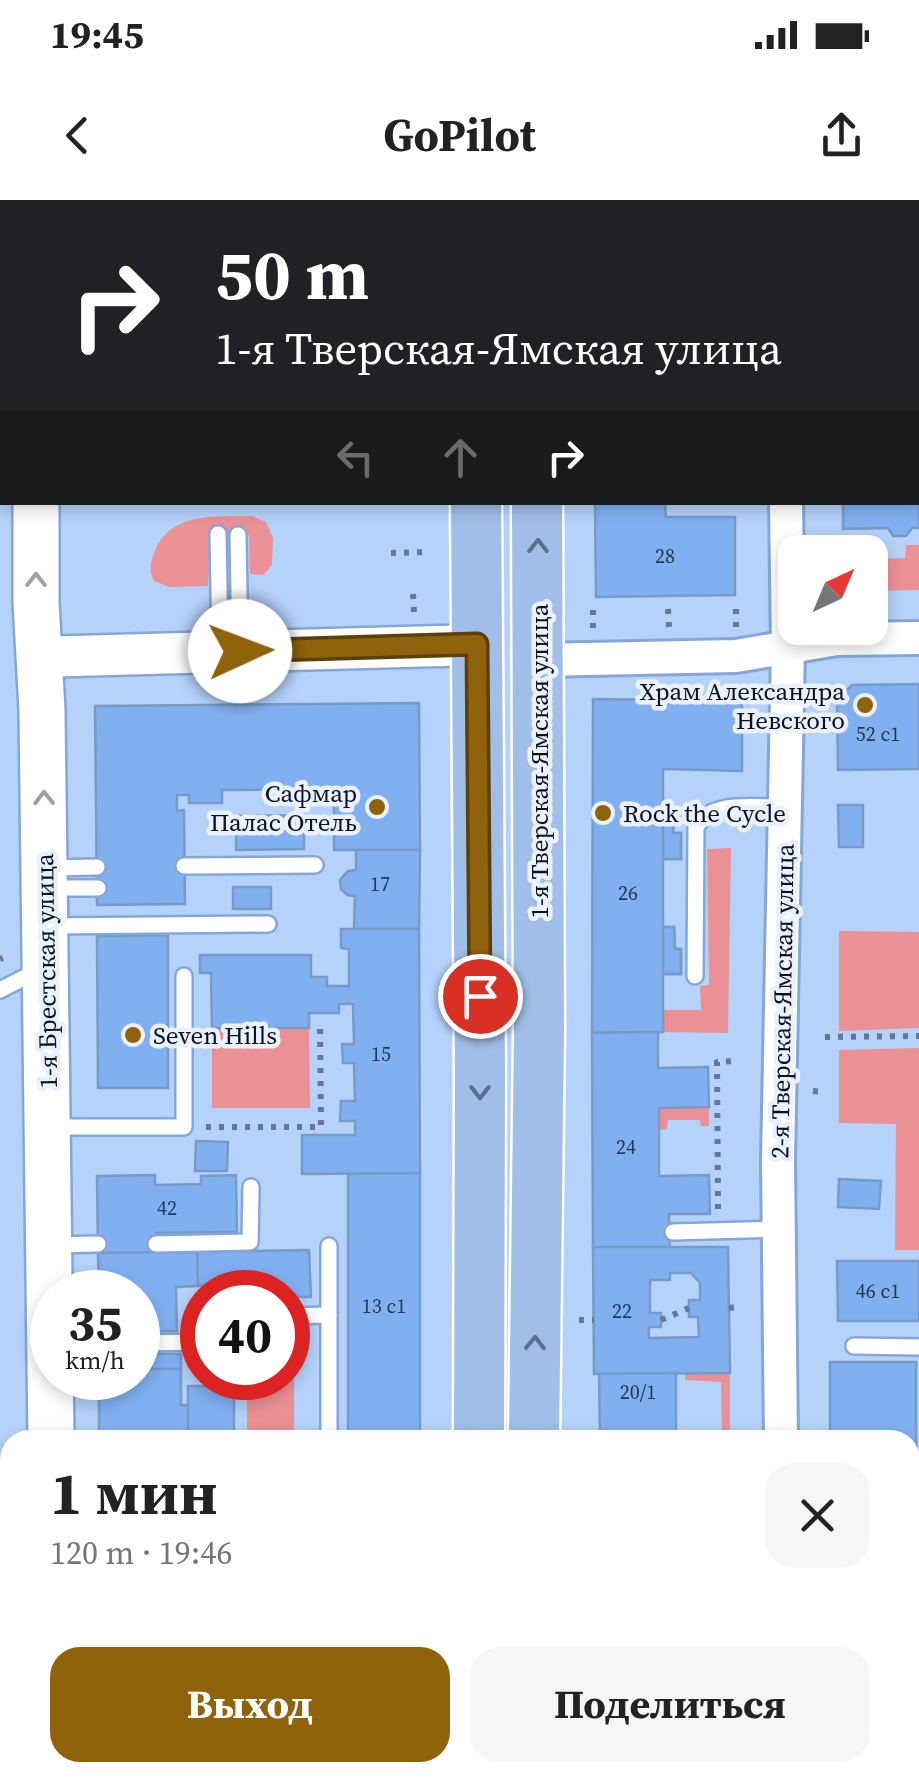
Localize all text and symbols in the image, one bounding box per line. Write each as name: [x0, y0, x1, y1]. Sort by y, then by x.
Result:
text: 19:45: [50, 9, 144, 61]
text: GoPilot: [383, 104, 536, 166]
icon: back: [50, 108, 105, 163]
icon: share: [814, 108, 869, 163]
text: 50 m: [215, 226, 369, 322]
icon: right: [50, 240, 180, 370]
text: 1-я Тверская-Ямская улица: [215, 317, 782, 379]
icon: left: [328, 430, 383, 485]
icon: ahead: [433, 430, 488, 485]
icon: right: [538, 430, 593, 485]
north arrow: [778, 535, 888, 645]
map controls: [778, 535, 888, 645]
one-way arrow: [527, 538, 549, 554]
house number: 28: [655, 542, 675, 570]
one-way arrow: [25, 571, 47, 586]
position arrow: [188, 599, 292, 703]
street label: 1-я Тверская-Ямская улица: [522, 603, 556, 919]
place label: Храм Александра Невского: [640, 674, 845, 737]
marker: Храм Александра Невского: [854, 694, 876, 716]
house number: 52 с1: [856, 720, 900, 748]
place label: Сафмар Палас Отель: [210, 776, 357, 839]
one-way arrow: [33, 790, 54, 806]
marker: Сафмар Палас Отель: [366, 796, 388, 818]
place label: Rock the Cycle: [623, 796, 786, 830]
marker: Rock the Cycle: [592, 802, 614, 824]
street label: 2-я Тверская-Ямская улица: [762, 843, 802, 1159]
street label: 1-я Брестская улица: [27, 853, 65, 1089]
house number: 17: [370, 870, 390, 898]
house number: 26: [618, 879, 638, 907]
pin: [438, 954, 523, 1039]
icon: arrive: [453, 969, 508, 1024]
place label: Seven Hills: [153, 1018, 277, 1052]
marker: Seven Hills: [122, 1024, 144, 1046]
house number: 15: [371, 1040, 391, 1068]
one-way arrow: [469, 1086, 491, 1101]
house number: 24: [616, 1133, 636, 1161]
house number: 42: [157, 1194, 177, 1222]
speed limit sign: 40: [180, 1270, 310, 1400]
house number: 46 с1: [856, 1277, 900, 1305]
text: 35: [68, 1288, 122, 1357]
house number: 13 с1: [362, 1292, 406, 1320]
house number: 22: [612, 1297, 632, 1325]
one-way arrow: [524, 1334, 546, 1350]
text: km/h: [65, 1343, 125, 1377]
house number: 20/1: [620, 1378, 656, 1406]
text: 1 мин: [50, 1452, 218, 1534]
button: close: [765, 1463, 870, 1568]
text: 120 m · 19:46: [50, 1531, 232, 1575]
button: Выход: [50, 1647, 450, 1762]
button: Поделиться: [470, 1647, 870, 1762]

